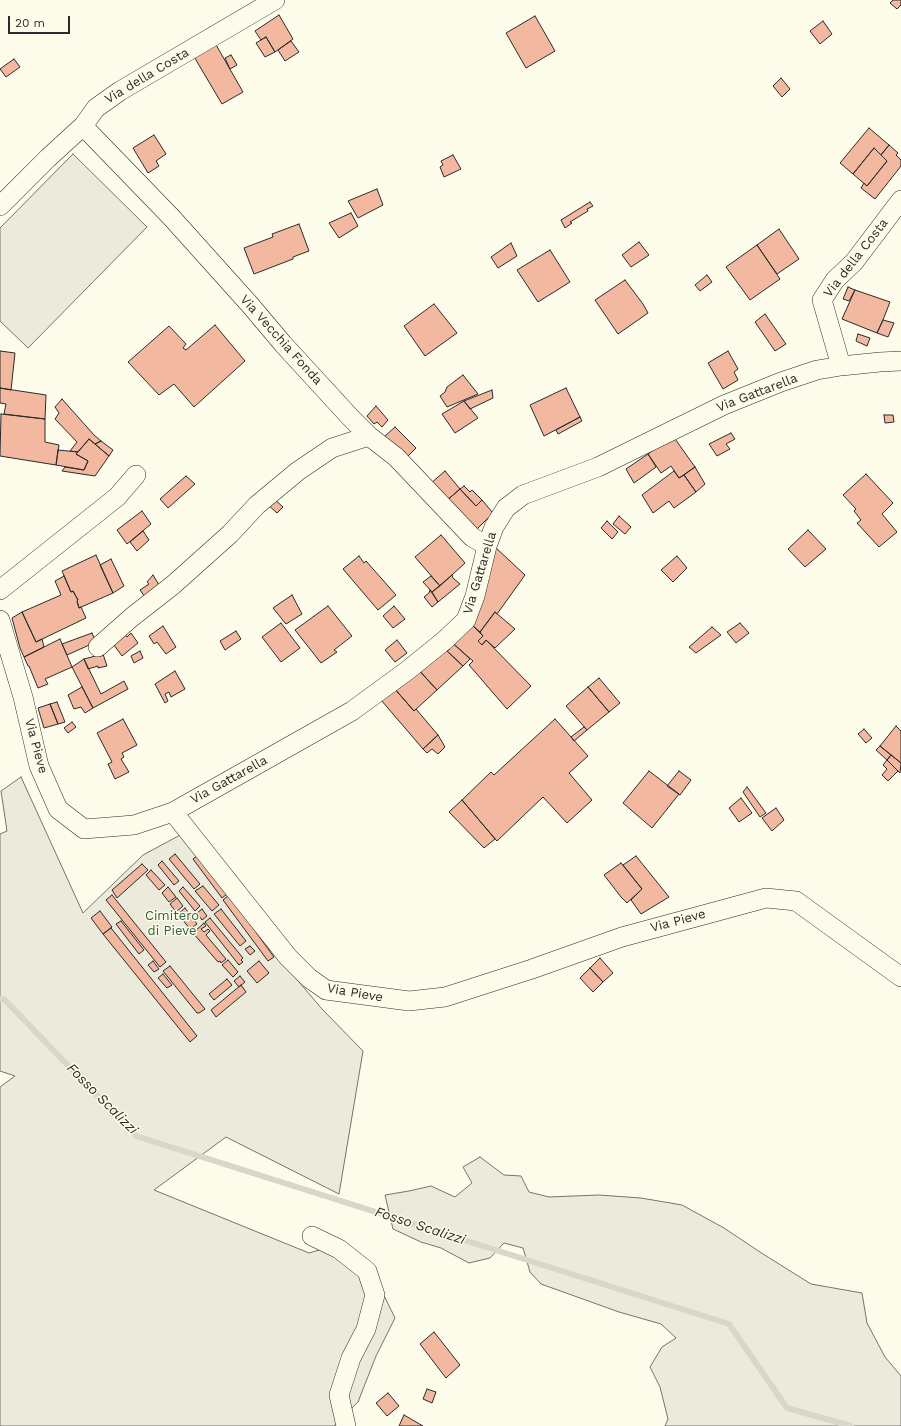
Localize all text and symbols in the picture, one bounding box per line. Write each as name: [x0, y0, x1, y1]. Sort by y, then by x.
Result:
scale bar: [10, 8, 72, 34]
text: 20 m: [15, 16, 45, 30]
street label: Via della Costa: [102, 45, 192, 107]
street label: Via della Costa: [820, 216, 892, 300]
street label: Via Vecchia Fonda: [237, 292, 325, 388]
street label: Via Gattarella: [714, 370, 800, 416]
street label: Via Gattarella: [460, 530, 500, 616]
street label: Via Pieve: [21, 717, 51, 775]
street label: Via Gattarella: [188, 752, 270, 808]
street label: Via Pieve: [649, 906, 707, 936]
park label: Cimitero di Pieve: [145, 908, 199, 939]
street label: Via Pieve: [326, 980, 384, 1006]
water label: Fosso Scalizzi: [63, 1060, 141, 1138]
water label: Fosso Scalizzi: [373, 1204, 467, 1248]

